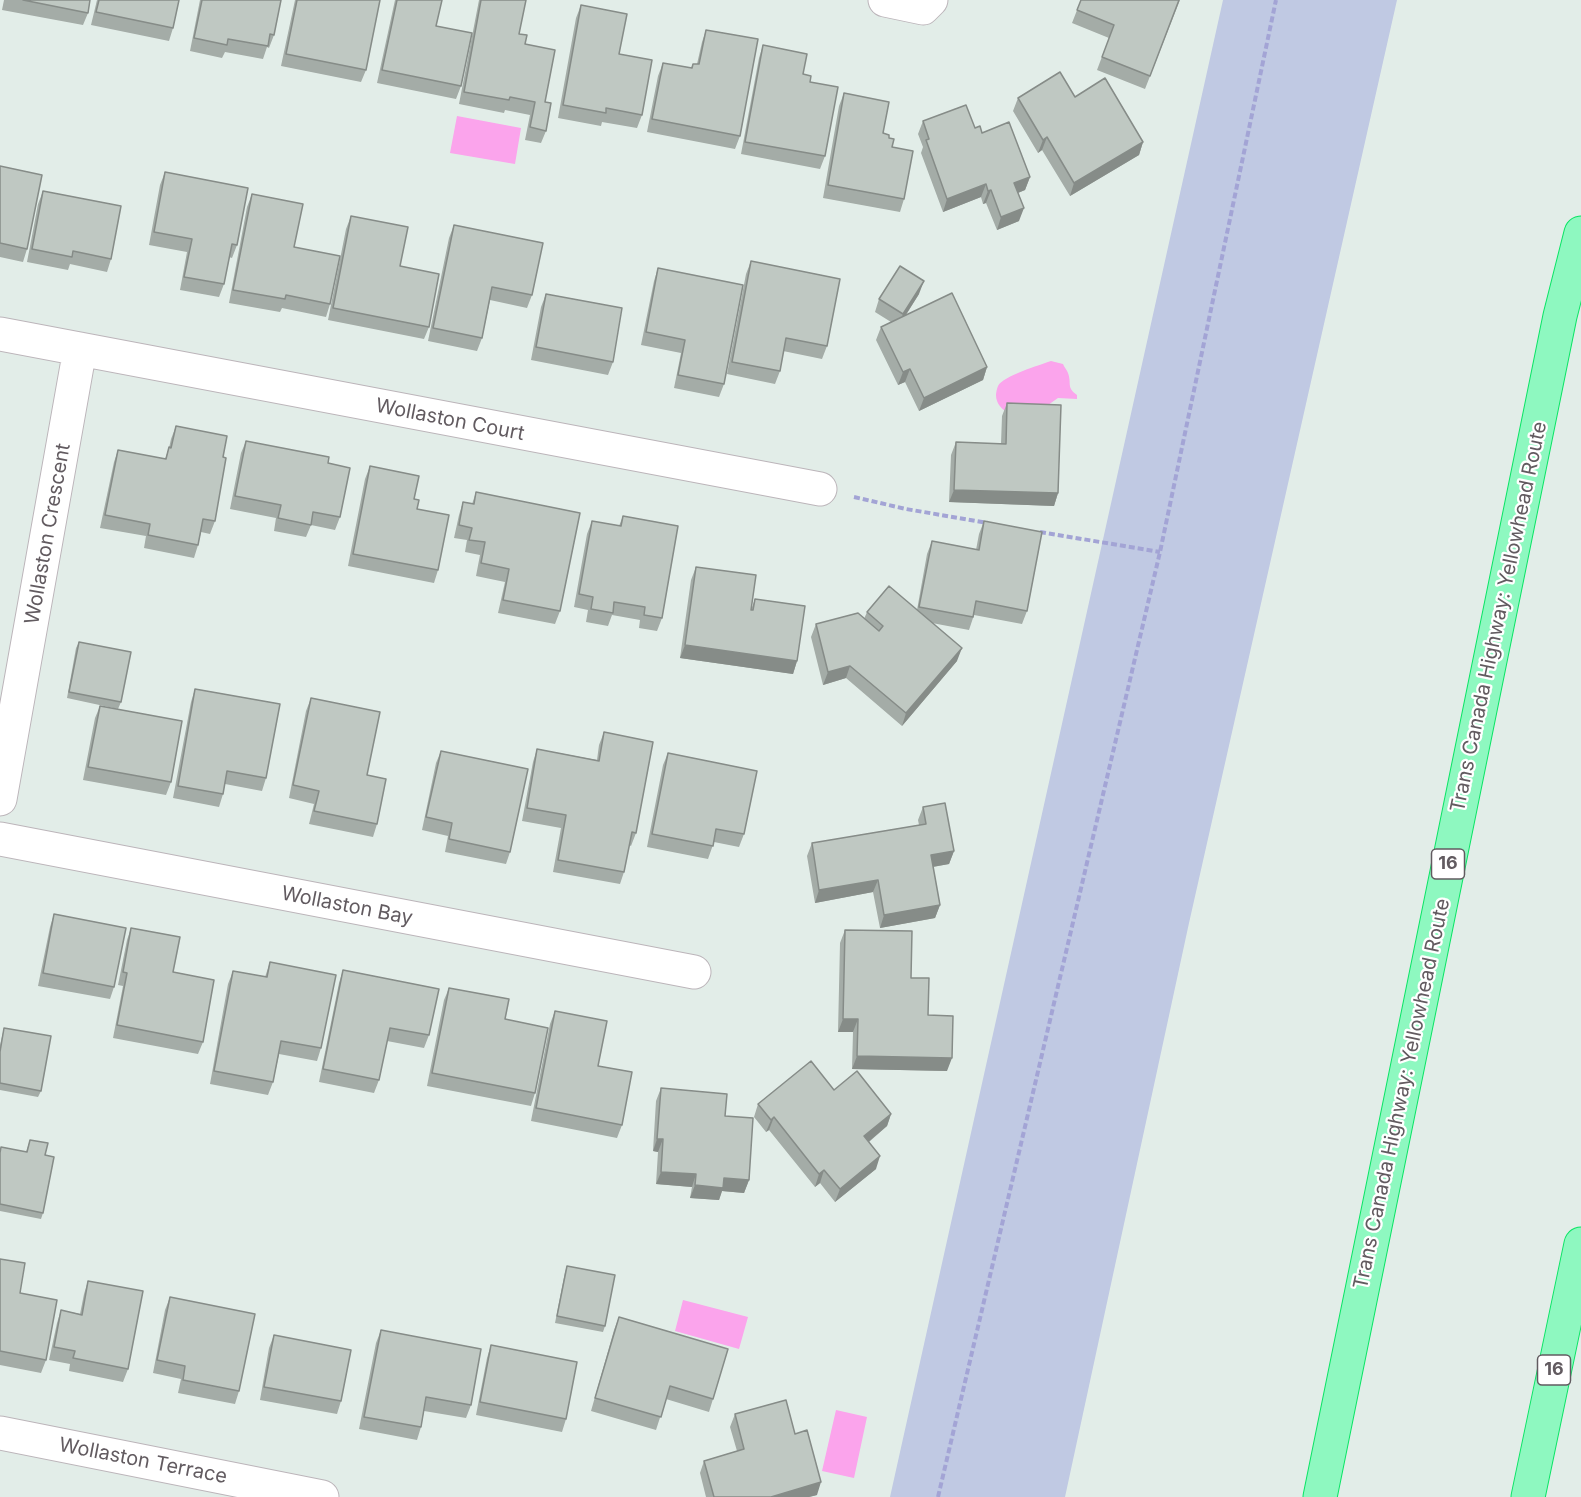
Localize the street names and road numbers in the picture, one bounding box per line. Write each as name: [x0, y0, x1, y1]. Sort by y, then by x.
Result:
street label: Wollaston Court: [374, 394, 526, 446]
street label: Trans Canada Highway: Yellowhead Route: [1446, 419, 1552, 815]
street label: Wollaston Crescent: [20, 442, 76, 626]
road number: 16: [1432, 849, 1464, 879]
street label: Wollaston Bay: [279, 882, 415, 930]
street label: Trans Canada Highway: Yellowhead Route: [1349, 896, 1455, 1292]
road number: 16: [1538, 1355, 1570, 1385]
street label: Wollaston Terrace: [57, 1433, 229, 1489]

